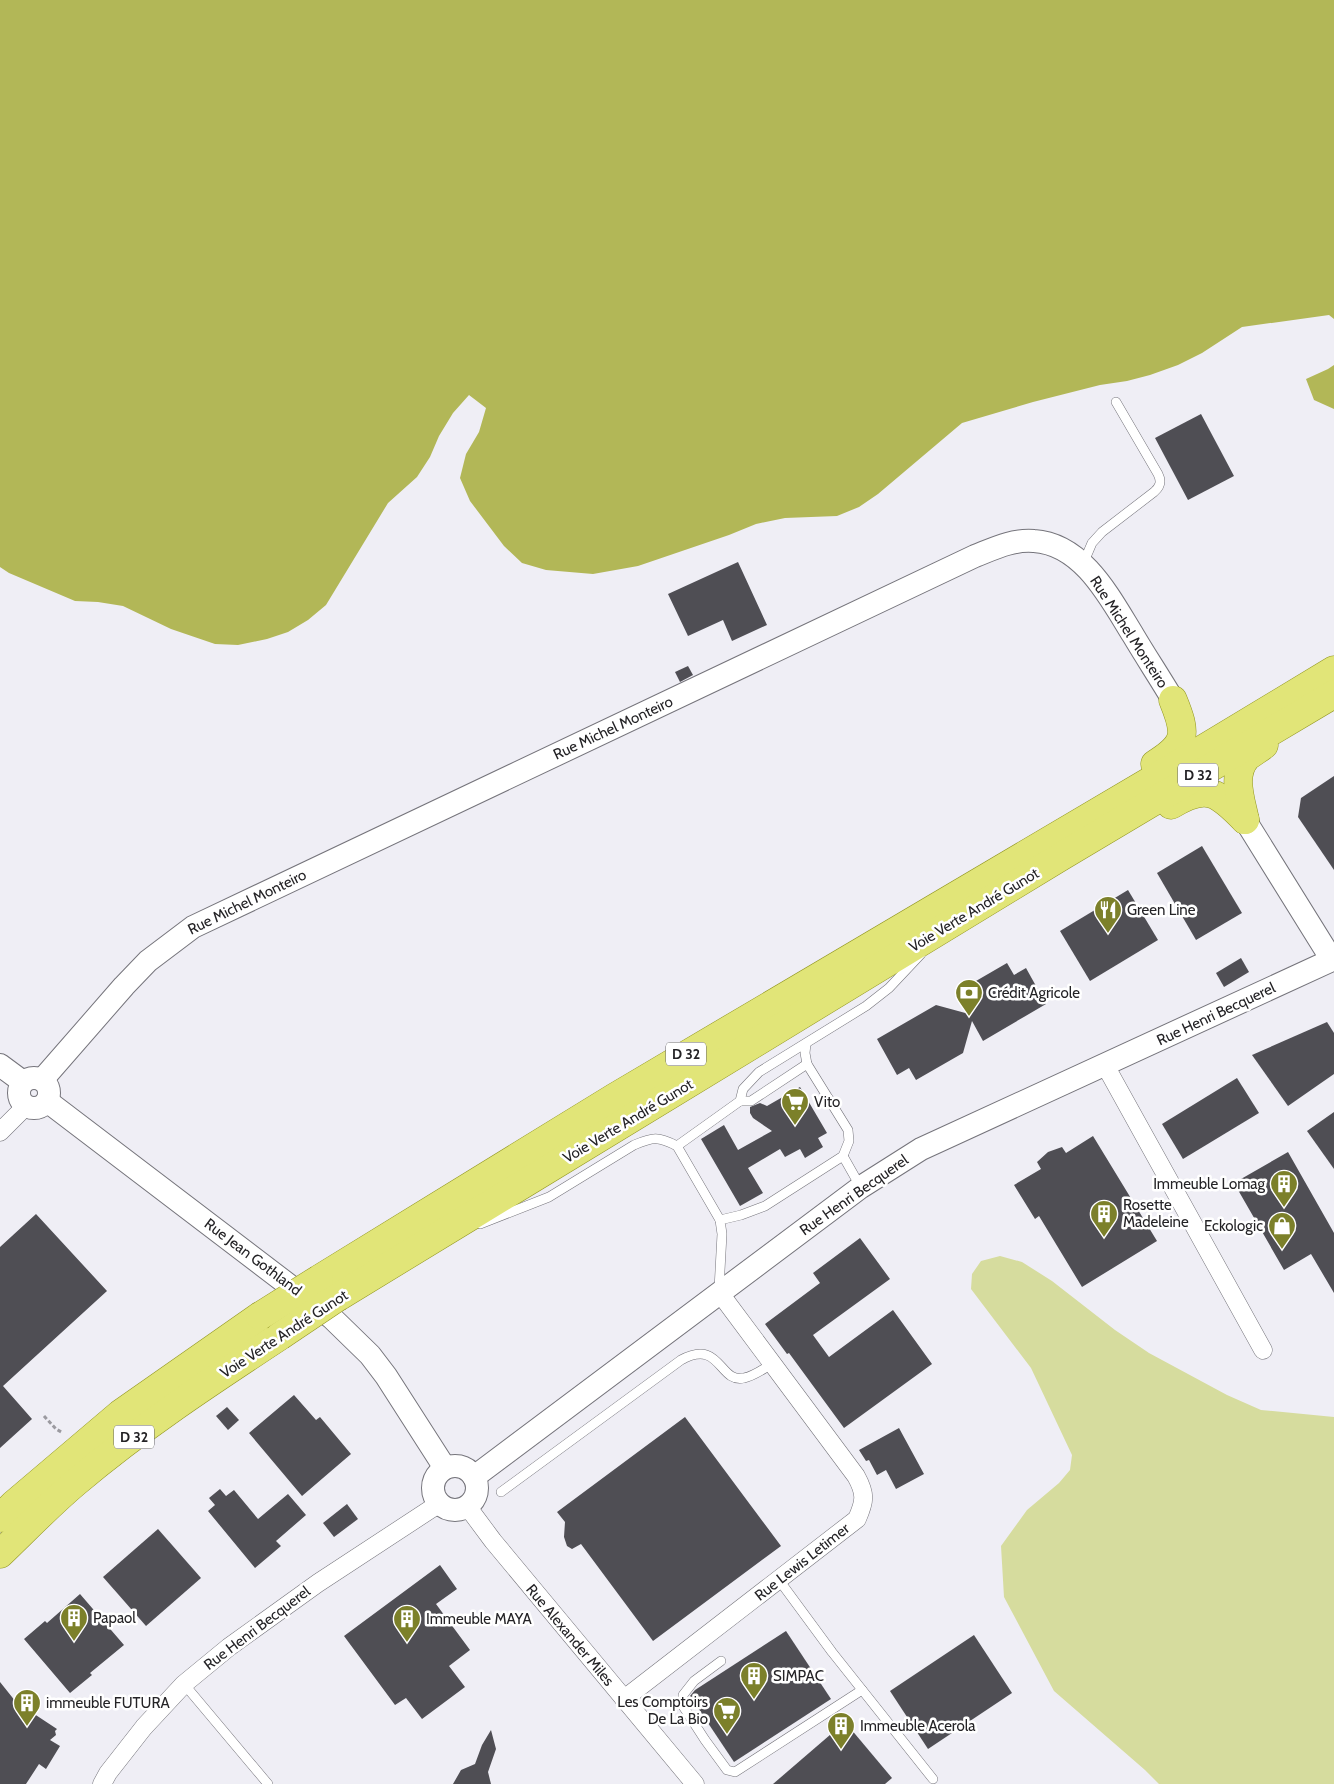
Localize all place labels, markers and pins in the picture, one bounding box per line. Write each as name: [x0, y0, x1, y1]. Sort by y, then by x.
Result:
restaurant icon: Green Line: [1093, 895, 1123, 934]
place label: Green Line: [1127, 901, 1196, 919]
bank icon: Crédit Agricole: [954, 978, 984, 1017]
place label: Crédit Agricole: [988, 984, 1080, 1002]
supermarket icon: Vito: [780, 1087, 810, 1126]
place label: Vito: [814, 1093, 840, 1111]
building icon: Immeuble Lomag: [1269, 1169, 1299, 1208]
place label: Immeuble Lomag: [1153, 1175, 1266, 1193]
place label: Rosette Madeleine: [1123, 1196, 1189, 1231]
building icon: Rosette Madeleine: [1089, 1199, 1119, 1238]
shop icon: Eckologic: [1267, 1211, 1297, 1250]
place label: Eckologic: [1204, 1217, 1263, 1235]
building icon: Papaol: [59, 1603, 89, 1642]
building icon: Immeuble MAYA: [392, 1604, 422, 1643]
place label: Papaol: [93, 1609, 136, 1627]
place label: Immeuble MAYA: [426, 1610, 532, 1628]
building icon: SIMPAC: [739, 1661, 769, 1700]
place label: SIMPAC: [773, 1667, 824, 1685]
building icon: immeuble FUTURA: [12, 1688, 42, 1727]
place label: Les Comptoirs De La Bio: [617, 1693, 708, 1728]
place label: immeuble FUTURA: [46, 1694, 170, 1712]
supermarket icon: Les Comptoirs De La Bio: [712, 1696, 742, 1735]
building icon: Immeuble Acerola: [826, 1711, 856, 1750]
place label: Immeuble Acerola: [860, 1717, 976, 1735]

